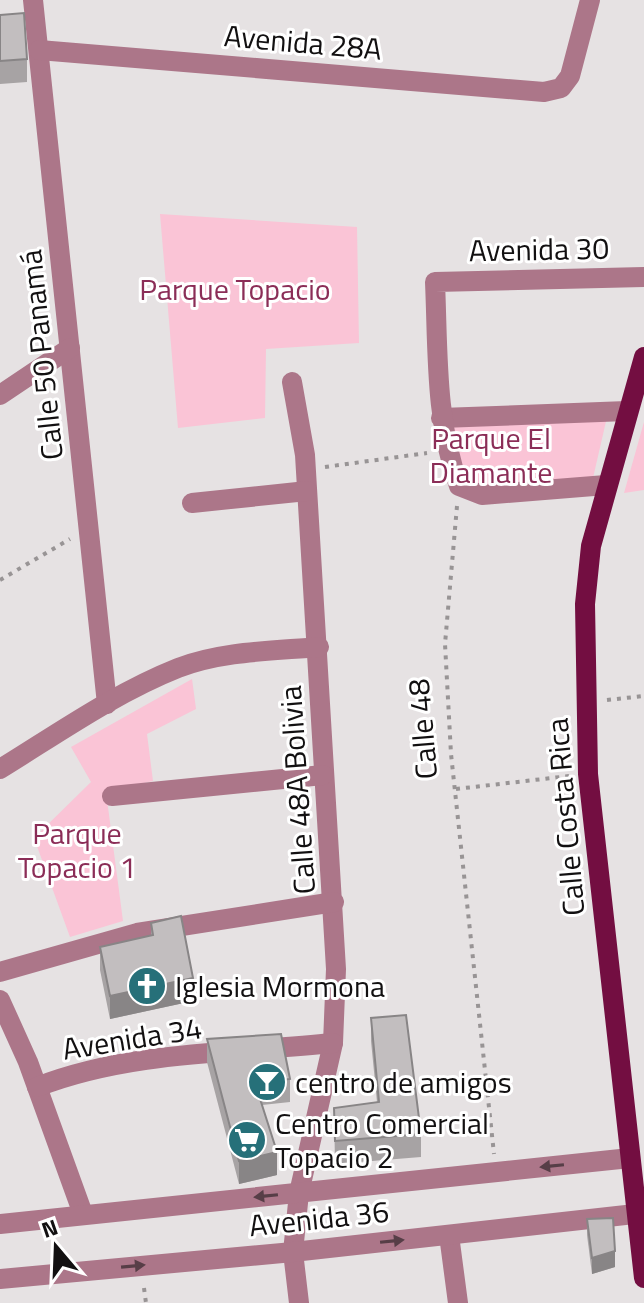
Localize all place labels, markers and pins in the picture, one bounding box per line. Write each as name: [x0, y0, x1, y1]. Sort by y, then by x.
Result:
place label: Iglesia Mormona: [175, 963, 385, 1009]
church icon: Iglesia Mormona: [126, 965, 168, 1007]
place label: centro de amigos: [295, 1059, 512, 1105]
bar icon: centro de amigos: [246, 1061, 288, 1103]
place label: Centro Comercial Topacio 2: [275, 1100, 489, 1180]
supermarket icon: Centro Comercial Topacio 2: [226, 1119, 268, 1161]

